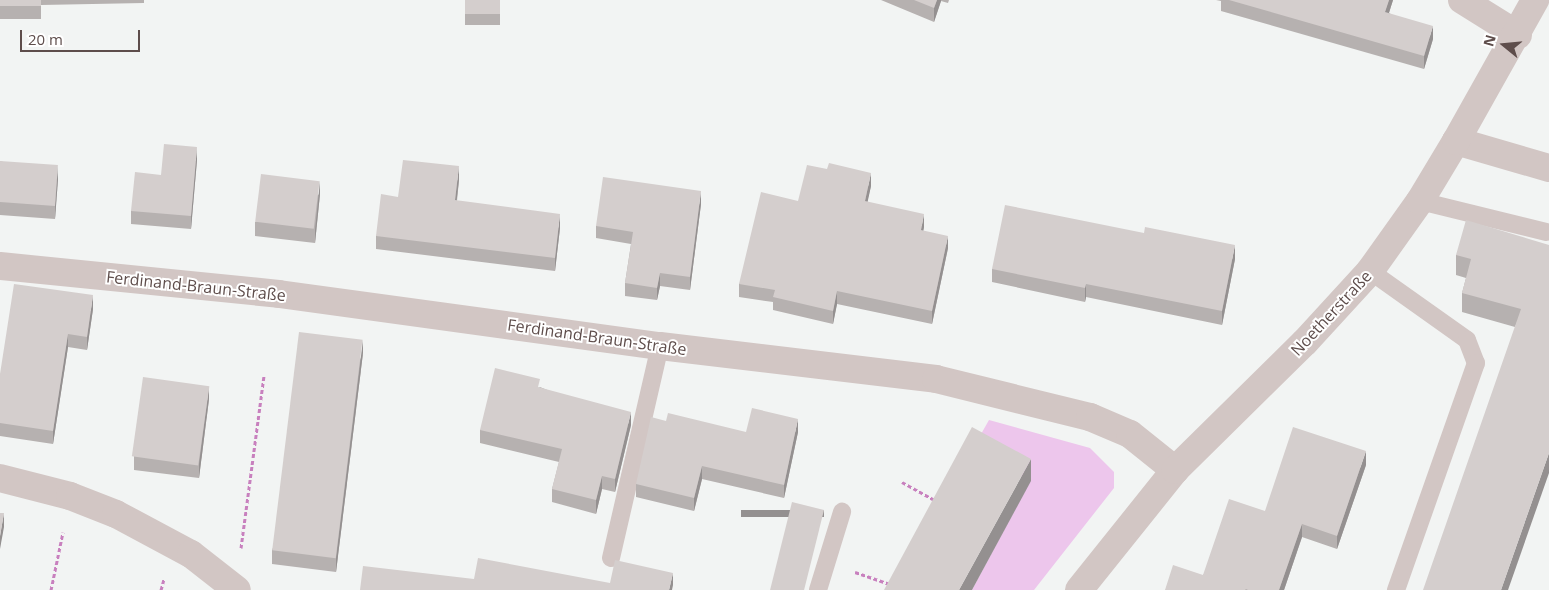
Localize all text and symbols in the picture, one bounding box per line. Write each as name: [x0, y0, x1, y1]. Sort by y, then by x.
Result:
scale bar: [22, 20, 142, 52]
north arrow: [1479, 20, 1529, 70]
text: 20 m: [28, 29, 63, 49]
text: N: [1478, 32, 1500, 49]
street label: Noetherstraße: [1287, 266, 1375, 360]
street label: Ferdinand-Braun-Straße: [105, 267, 287, 305]
street label: Ferdinand-Braun-Straße: [506, 315, 688, 359]

